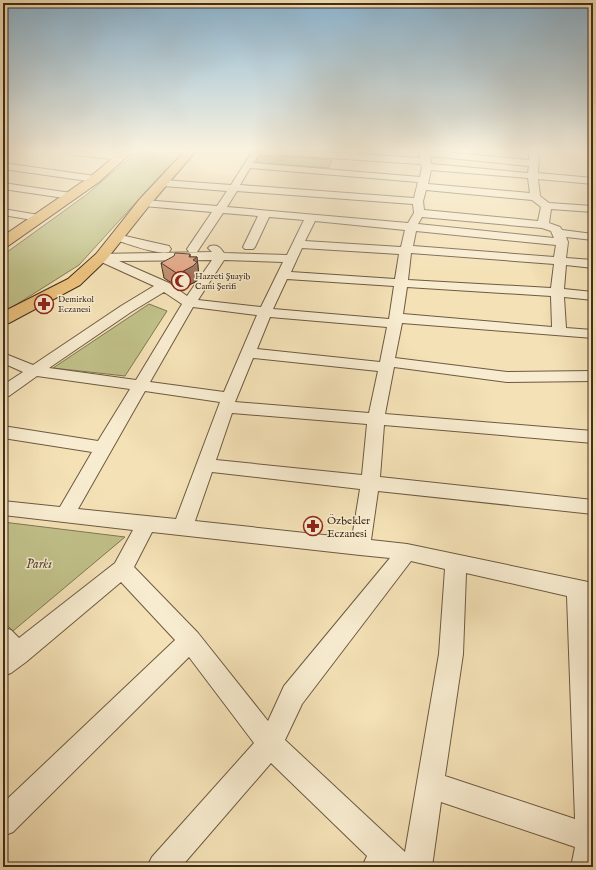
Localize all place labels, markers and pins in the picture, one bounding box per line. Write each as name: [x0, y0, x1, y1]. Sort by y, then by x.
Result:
mosque icon: Hazreti Şuayib Cami Şerifi: [170, 270, 192, 292]
place label: Hazreti Şuayib Cami Şerifi: [195, 271, 251, 292]
pharmacy icon: Demirkol Eczanesi: [33, 293, 55, 315]
place label: Demirkol Eczanesi: [58, 294, 95, 315]
place label: Özbekler Eczanesi: [327, 514, 370, 541]
pharmacy icon: Özbekler Eczanesi: [302, 515, 324, 537]

